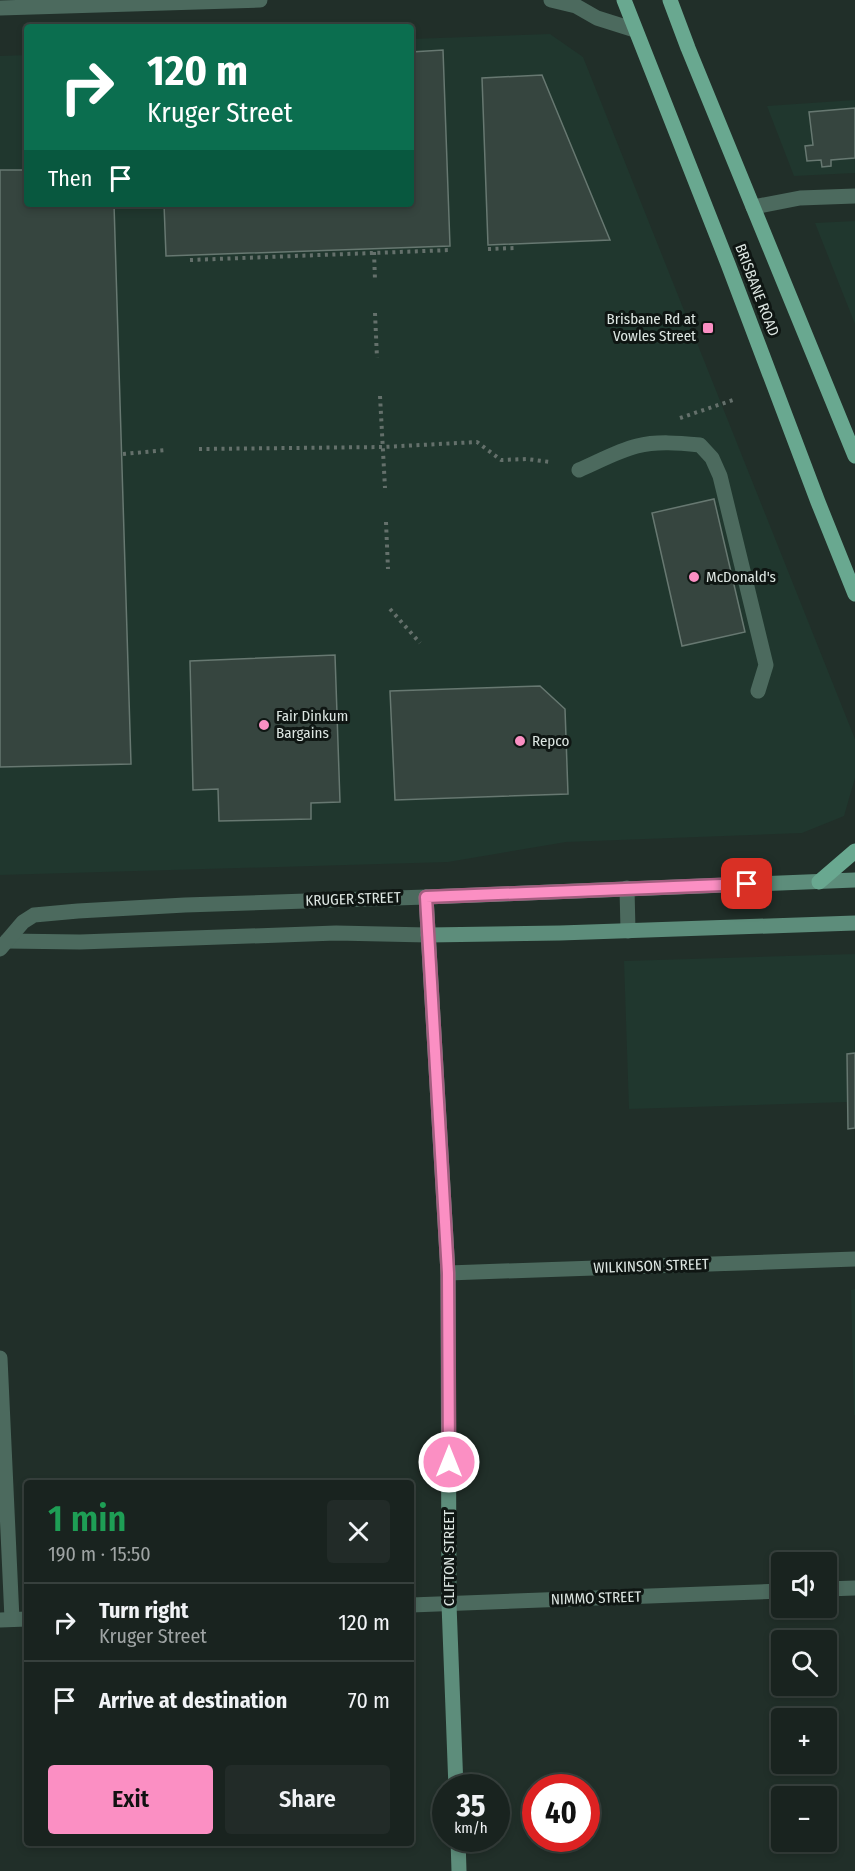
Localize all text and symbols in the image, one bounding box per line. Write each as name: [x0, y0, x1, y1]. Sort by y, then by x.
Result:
text: 120 m: [147, 46, 248, 96]
icon: right: [48, 48, 126, 126]
text: Kruger Street: [147, 97, 293, 129]
icon: arrive: [104, 162, 137, 195]
text: Then: [48, 165, 92, 192]
street label: BRISBANE ROAD: [731, 241, 783, 339]
place label: Brisbane Rd at Vowles Street: [607, 310, 696, 345]
marker: Brisbane Rd at Vowles Street: [701, 321, 715, 335]
place label: McDonald's: [706, 568, 776, 586]
marker: McDonald's: [687, 570, 701, 584]
place label: Fair Dinkum Bargains: [276, 707, 348, 742]
marker: Fair Dinkum Bargains: [257, 718, 271, 732]
place label: Repco: [532, 732, 569, 750]
marker: Repco: [513, 734, 527, 748]
pin: [721, 858, 772, 909]
icon: arrive: [730, 867, 763, 900]
street label: KRUGER STREET: [305, 888, 401, 910]
street label: WILKINSON STREET: [593, 1255, 709, 1277]
position arrow: [417, 1430, 481, 1494]
text: 1 min: [48, 1497, 126, 1541]
button: close: [327, 1500, 390, 1563]
street label: CLIFTON STREET: [440, 1510, 458, 1606]
text: 190 m · 15:50: [48, 1542, 151, 1566]
map controls: [771, 1552, 837, 1852]
button: sound: [771, 1552, 837, 1618]
street label: NIMMO STREET: [551, 1587, 642, 1609]
text: Turn right: [99, 1597, 188, 1624]
icon: right: [48, 1606, 81, 1639]
text: 120 m: [338, 1609, 390, 1636]
text: Kruger Street: [99, 1624, 207, 1648]
button: search: [771, 1630, 837, 1696]
icon: arrive: [48, 1684, 81, 1717]
text: Arrive at destination: [99, 1687, 287, 1714]
text: 70 m: [348, 1687, 390, 1714]
button: +: [771, 1708, 837, 1774]
button: Exit: [48, 1765, 213, 1834]
button: Share: [225, 1765, 390, 1834]
speed limit sign: 40: [522, 1774, 600, 1852]
button: −: [771, 1786, 837, 1852]
text: 35: [457, 1788, 485, 1824]
text: km/h: [454, 1819, 488, 1837]

